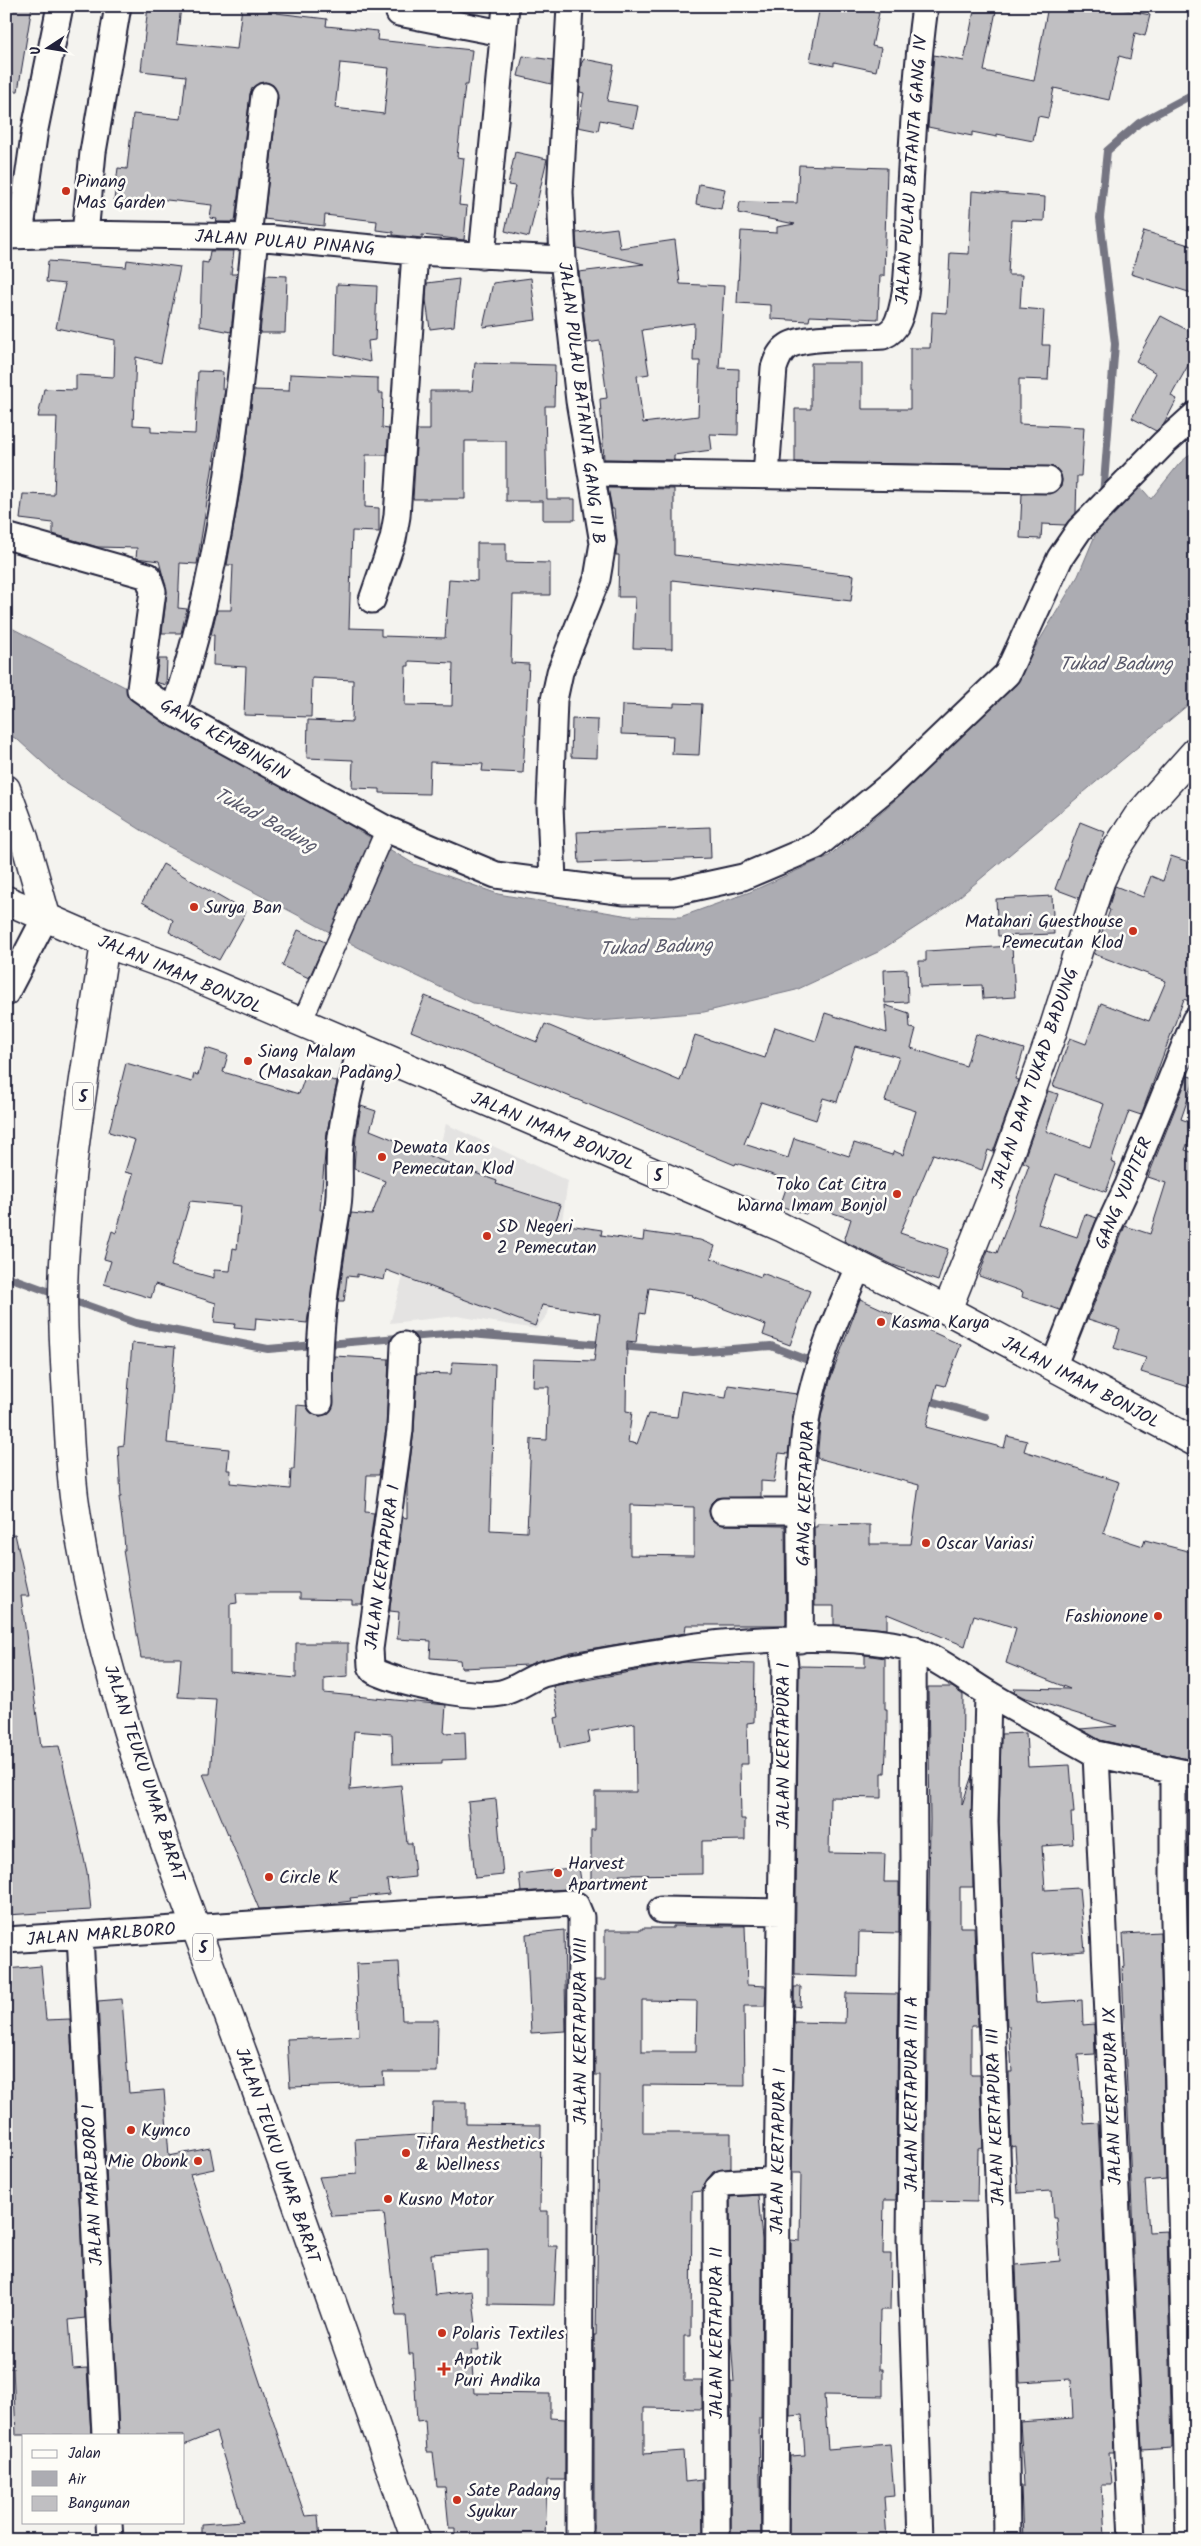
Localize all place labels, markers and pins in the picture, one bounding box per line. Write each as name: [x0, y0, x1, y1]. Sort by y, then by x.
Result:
place label: Pinang Mas Garden: [76, 168, 166, 218]
marker: Pinang Mas Garden: [60, 185, 72, 197]
place label: Surya Ban: [204, 894, 282, 923]
marker: Surya Ban: [188, 901, 200, 913]
place label: Matahari Guesthouse Pemecutan Klod: [965, 908, 1124, 958]
marker: Matahari Guesthouse Pemecutan Klod: [1127, 925, 1139, 937]
place label: Siang Malam (Masakan Padang): [258, 1038, 402, 1088]
marker: Siang Malam (Masakan Padang): [242, 1055, 254, 1067]
place label: Dewata Kaos Pemecutan Klod: [392, 1134, 514, 1184]
marker: Dewata Kaos Pemecutan Klod: [376, 1151, 388, 1163]
place label: Toko Cat Citra Warna Imam Bonjol: [737, 1171, 888, 1221]
marker: Toko Cat Citra Warna Imam Bonjol: [891, 1188, 903, 1200]
place label: SD Negeri 2 Pemecutan: [497, 1213, 597, 1263]
marker: SD Negeri 2 Pemecutan: [481, 1230, 493, 1242]
place label: Kasma Karya: [891, 1309, 990, 1338]
marker: Kasma Karya: [875, 1316, 887, 1328]
place label: Oscar Variasi: [936, 1530, 1034, 1559]
marker: Oscar Variasi: [920, 1537, 932, 1549]
place label: Fashionone: [1065, 1603, 1148, 1632]
marker: Fashionone: [1152, 1610, 1164, 1622]
place label: Harvest Apartment: [568, 1850, 649, 1900]
place label: Circle K: [279, 1864, 339, 1893]
marker: Harvest Apartment: [552, 1867, 564, 1879]
marker: Circle K: [263, 1871, 275, 1883]
place label: Kymco: [141, 2117, 191, 2146]
marker: Kymco: [125, 2124, 137, 2136]
place label: Tifara Aesthetics & Wellness: [416, 2130, 545, 2180]
marker: Tifara Aesthetics & Wellness: [400, 2147, 412, 2159]
place label: Mie Obonk: [108, 2148, 189, 2177]
marker: Mie Obonk: [192, 2155, 204, 2167]
place label: Kusno Motor: [398, 2186, 494, 2215]
marker: Kusno Motor: [382, 2193, 394, 2205]
place label: Polaris Textiles: [452, 2320, 565, 2349]
marker: Polaris Textiles: [436, 2327, 448, 2339]
place label: Apotik Puri Andika: [454, 2346, 541, 2396]
marker: Apotik Puri Andika: [438, 2363, 450, 2375]
place label: Sate Padang Syukur: [467, 2477, 561, 2527]
marker: Sate Padang Syukur: [451, 2494, 463, 2506]

